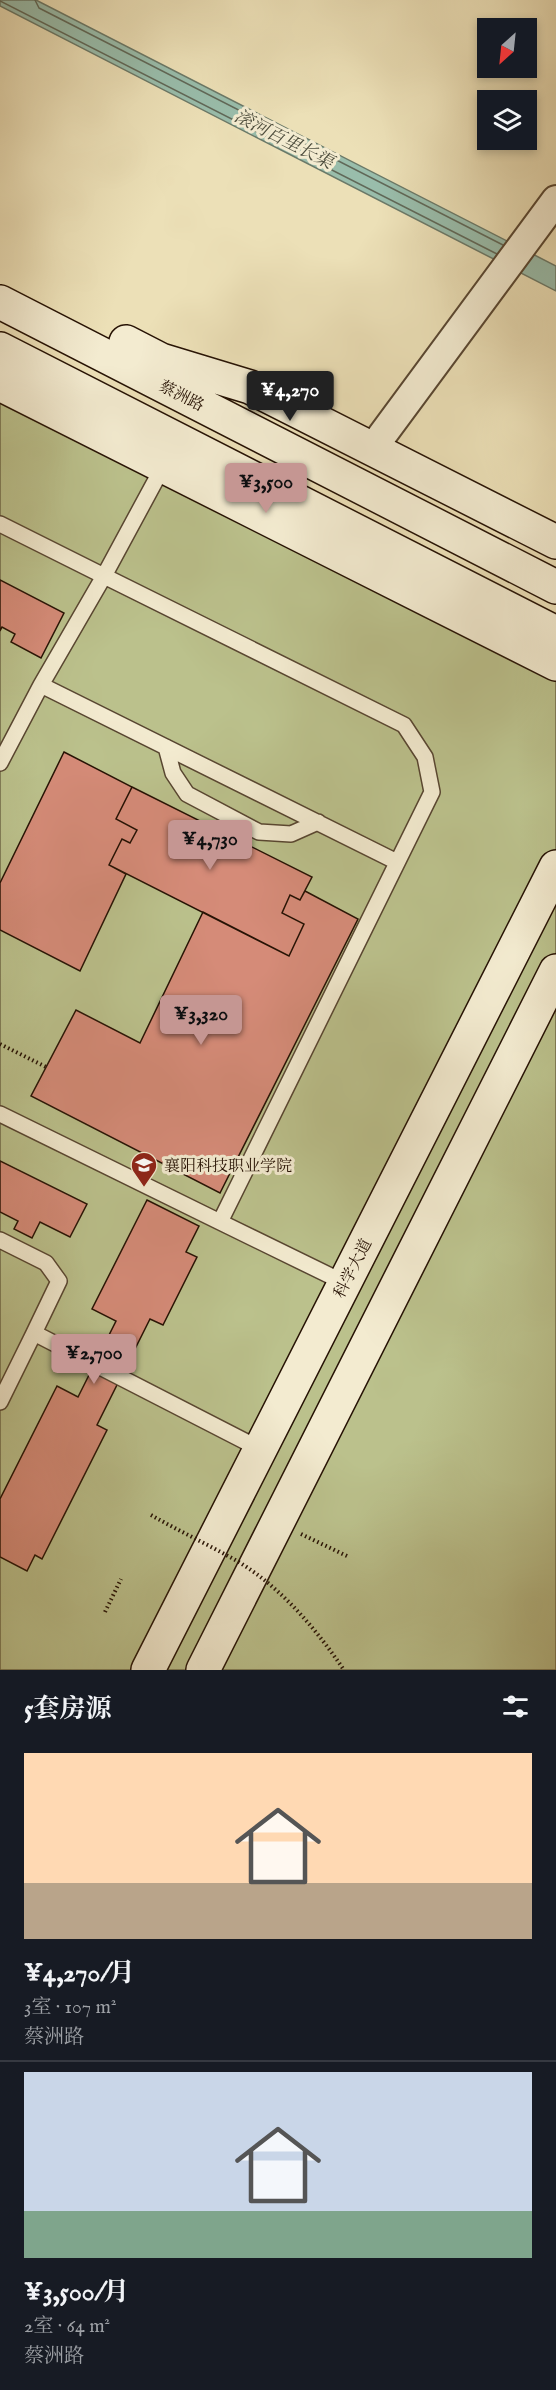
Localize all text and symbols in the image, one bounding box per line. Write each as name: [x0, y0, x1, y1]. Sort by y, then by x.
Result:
north arrow: [477, 18, 537, 78]
map controls: [477, 18, 537, 150]
button: layers: [477, 90, 537, 150]
water label: 滚河百里长渠: [230, 106, 339, 176]
pin: ¥4,270: [241, 371, 339, 422]
street label: 蔡洲路: [155, 377, 207, 417]
text: ¥4,270: [261, 378, 319, 403]
pin: ¥3,500: [217, 463, 315, 514]
text: ¥3,500: [239, 470, 293, 495]
pin: ¥4,730: [161, 820, 259, 871]
text: ¥4,730: [182, 827, 238, 852]
pin: ¥3,320: [152, 995, 250, 1046]
text: ¥3,320: [174, 1002, 228, 1027]
school or university icon: 襄阳科技职业学院: [129, 1150, 159, 1188]
place label: 襄阳科技职业学院: [164, 1157, 292, 1177]
street label: 科学大道: [330, 1236, 377, 1302]
pin: ¥2,700: [45, 1334, 143, 1385]
text: ¥2,700: [65, 1341, 123, 1366]
icon: filters: [499, 1690, 532, 1723]
text: 5套房源: [24, 1693, 111, 1726]
icon: home: [224, 1792, 332, 1900]
text: ¥4,270/月: [24, 1957, 135, 1990]
text: 3室 · 107 m²: [24, 1995, 117, 2020]
text: 蔡洲路: [24, 2025, 84, 2050]
icon: home: [224, 2111, 332, 2219]
text: ¥3,500/月: [24, 2276, 129, 2309]
text: 2室 · 64 m²: [24, 2314, 110, 2339]
text: 蔡洲路: [24, 2344, 84, 2369]

